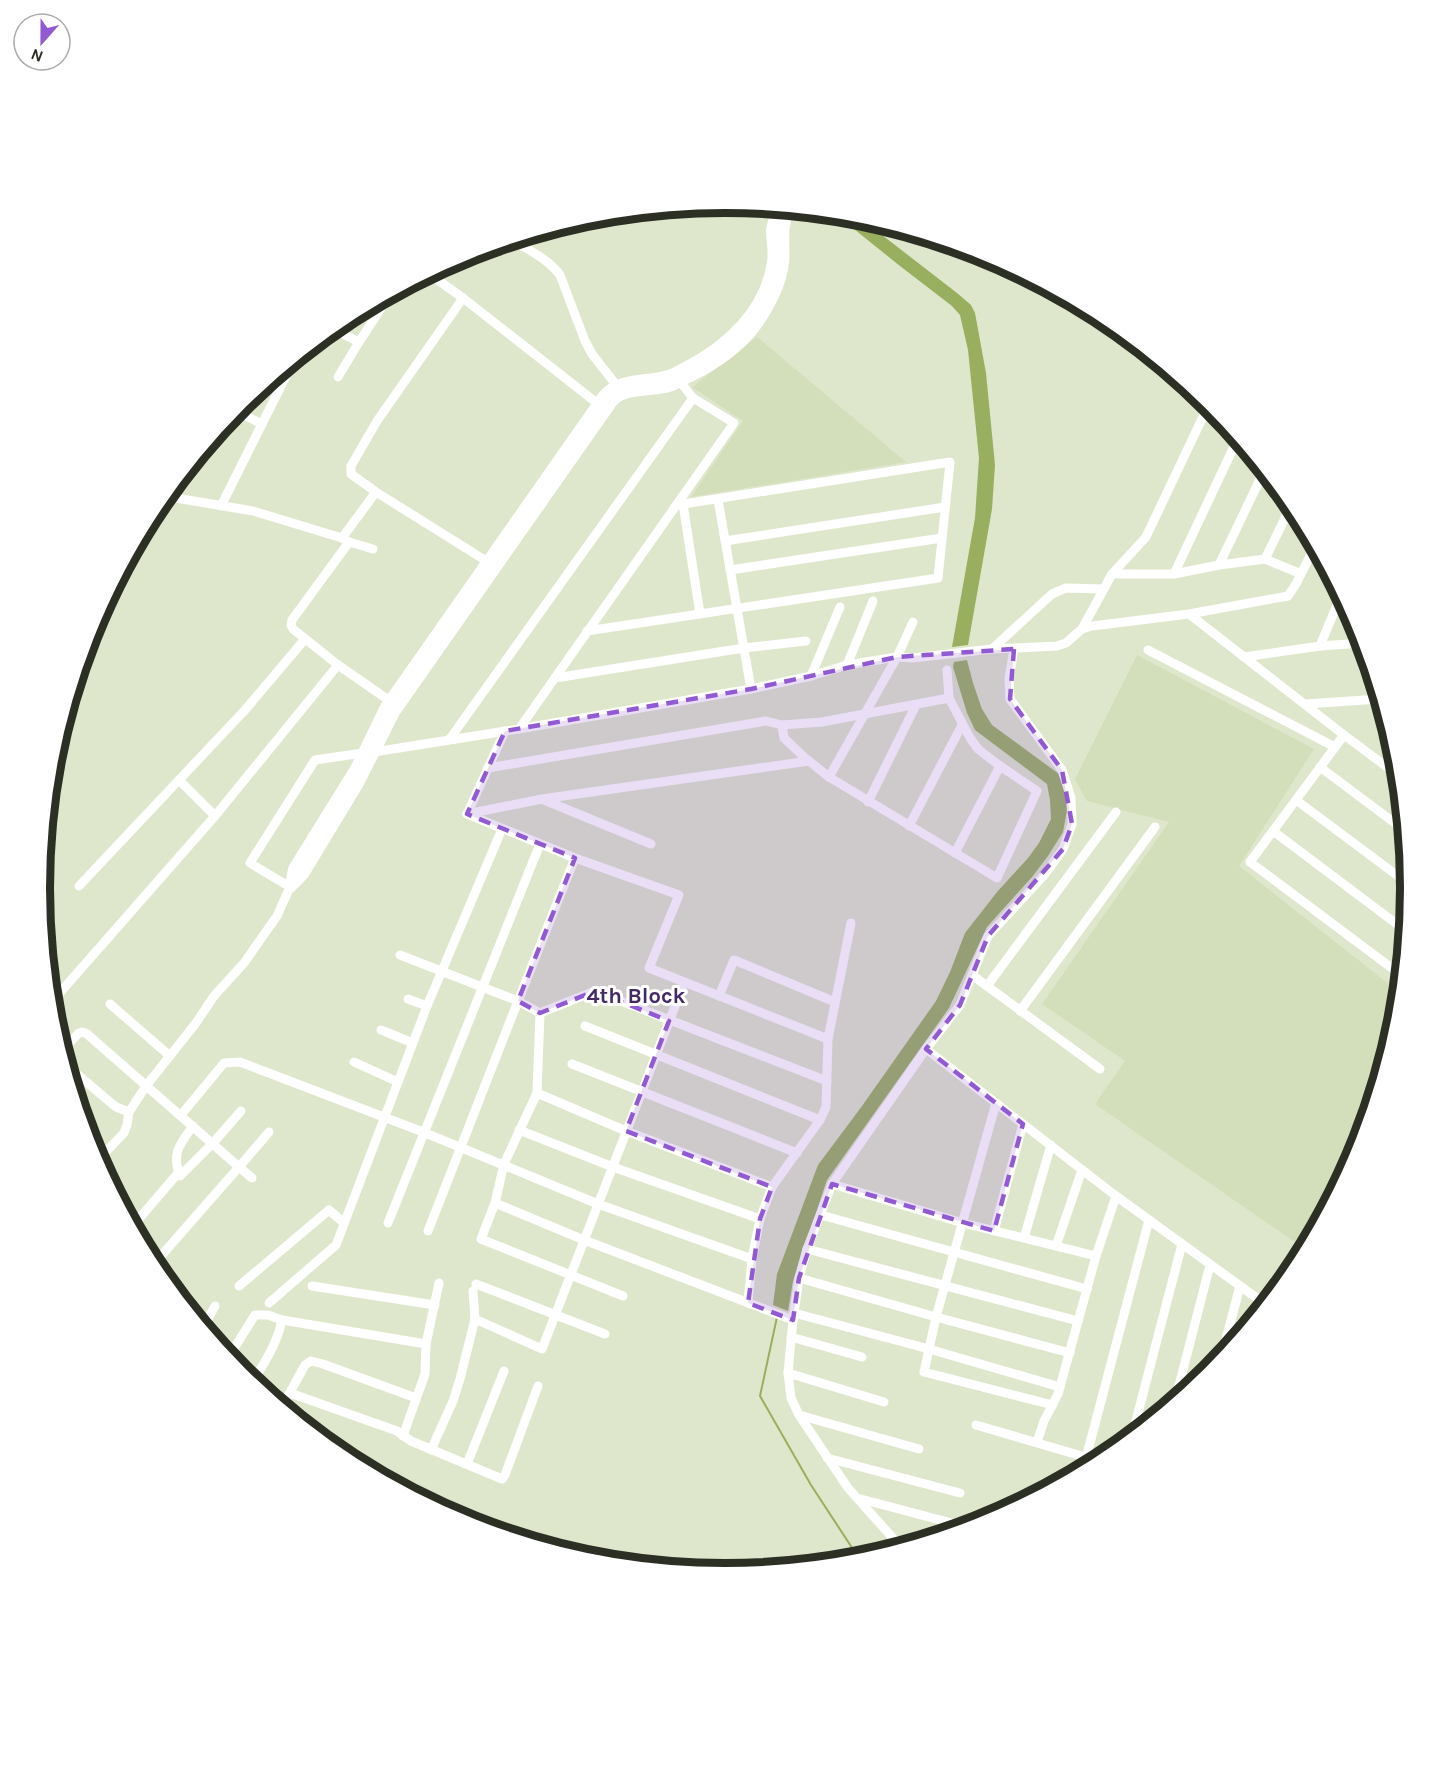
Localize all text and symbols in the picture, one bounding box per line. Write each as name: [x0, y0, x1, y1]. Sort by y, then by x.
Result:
north arrow: [12, 12, 72, 72]
text: N: [28, 45, 46, 66]
district label: 4th Block: [586, 983, 686, 1009]

